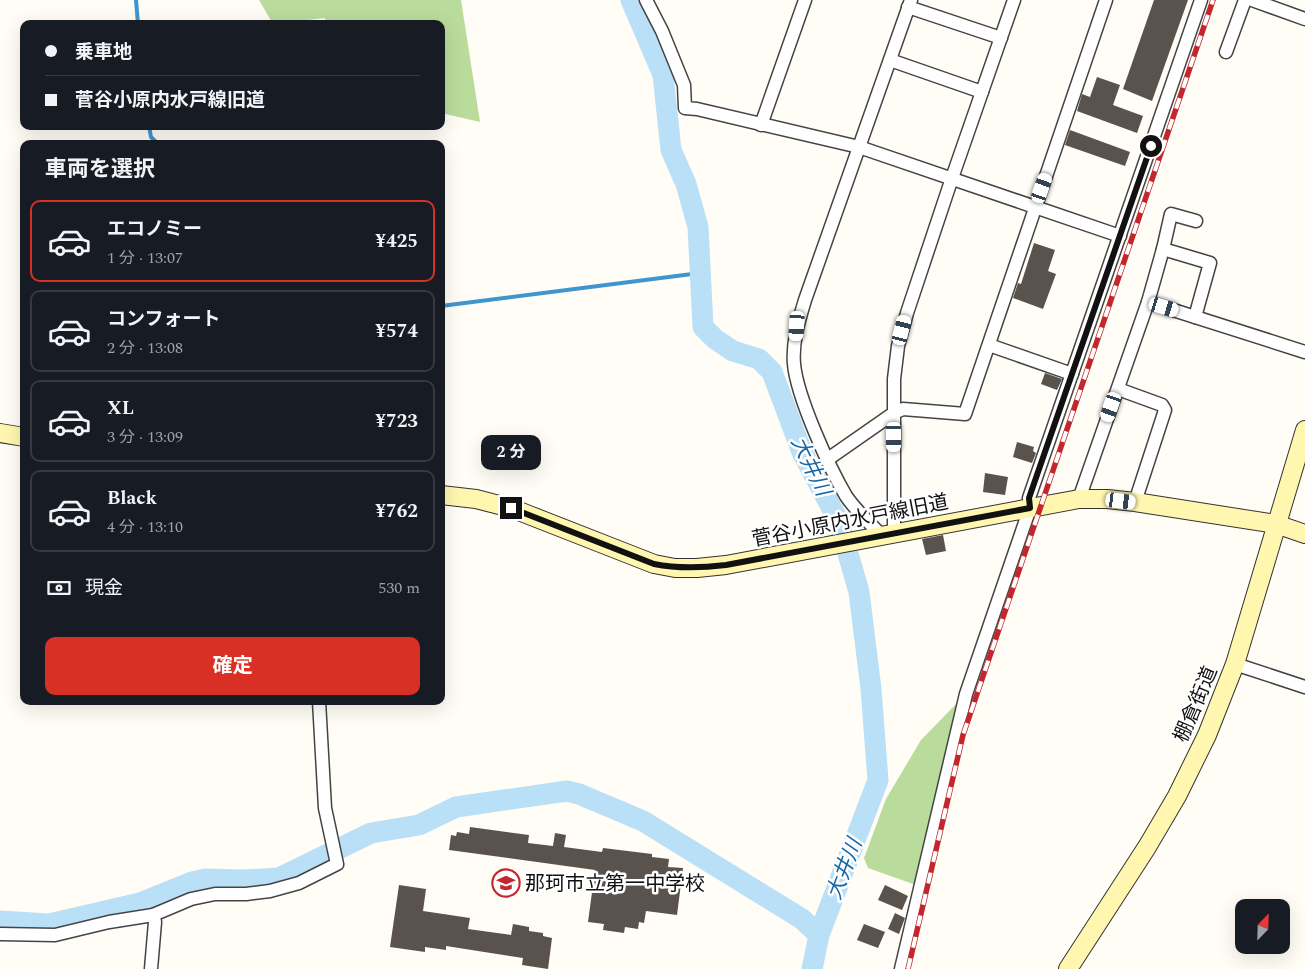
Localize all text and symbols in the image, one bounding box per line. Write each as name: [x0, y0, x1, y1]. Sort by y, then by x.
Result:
text: 乗車地: [75, 38, 132, 67]
text: 菅谷小原内水戸線旧道: [75, 86, 265, 115]
route start: [1140, 135, 1162, 157]
text: 車両を選択: [45, 153, 155, 186]
car: [1030, 171, 1053, 205]
text: エコノミー: [107, 215, 202, 244]
icon: car: [47, 219, 92, 264]
text: ¥425: [375, 227, 418, 256]
text: 1 分 · 13:07: [107, 246, 183, 270]
car: [1147, 295, 1180, 319]
text: コンフォート: [107, 305, 220, 334]
icon: car: [47, 309, 92, 354]
car: [788, 311, 805, 341]
car: [891, 314, 912, 346]
text: ¥574: [375, 317, 418, 346]
text: 2 分 · 13:08: [107, 336, 183, 360]
car: [1099, 390, 1122, 424]
text: XL: [107, 394, 134, 423]
icon: car: [47, 399, 92, 444]
text: ¥723: [375, 407, 418, 436]
car: [886, 422, 901, 452]
text: 3 分 · 13:09: [107, 425, 183, 449]
water label: 大井川: [782, 431, 839, 504]
callout: 2 分: [481, 436, 541, 470]
text: 2 分: [497, 440, 525, 464]
text: Black: [107, 484, 157, 513]
street label: 菅谷小原内水戸線旧道: [749, 487, 951, 555]
icon: car: [47, 489, 92, 534]
car: [1105, 492, 1136, 510]
text: ¥762: [375, 497, 418, 526]
route end: [500, 497, 522, 519]
text: 4 分 · 13:10: [107, 515, 183, 539]
icon: cash: [45, 574, 73, 602]
text: 現金: [85, 574, 123, 603]
text: 530 m: [378, 576, 420, 600]
button: 確定: [45, 637, 420, 695]
street label: 棚倉街道: [1166, 662, 1225, 747]
water label: 大井川: [819, 832, 872, 905]
school or university icon: 那珂市立第一中学校: [491, 868, 521, 898]
place label: 那珂市立第一中学校: [525, 869, 705, 899]
north arrow: [1235, 899, 1290, 954]
map controls: [1235, 899, 1290, 954]

